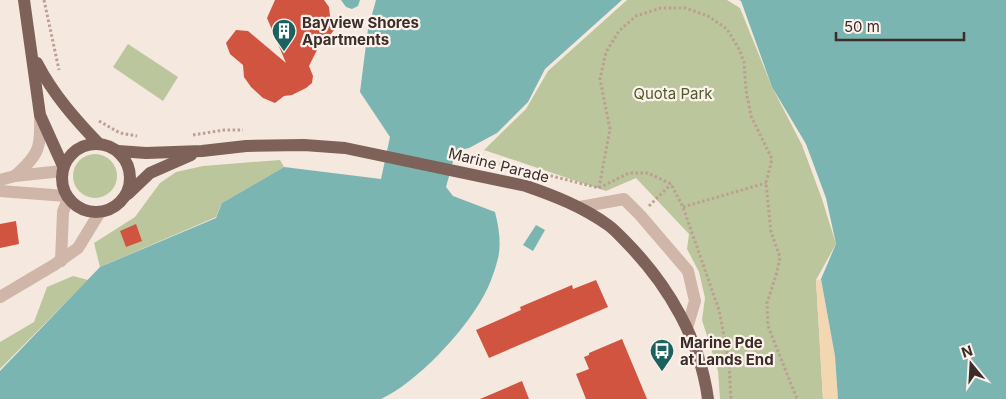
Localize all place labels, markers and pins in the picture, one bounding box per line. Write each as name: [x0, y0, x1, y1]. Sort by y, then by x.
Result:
place label: Bayview Shores Apartments: [302, 13, 419, 49]
building icon: Bayview Shores Apartments: [271, 18, 297, 52]
place label: Marine Pde at Lands End: [680, 333, 774, 369]
bus stop icon: Marine Pde at Lands End: [649, 338, 675, 372]

